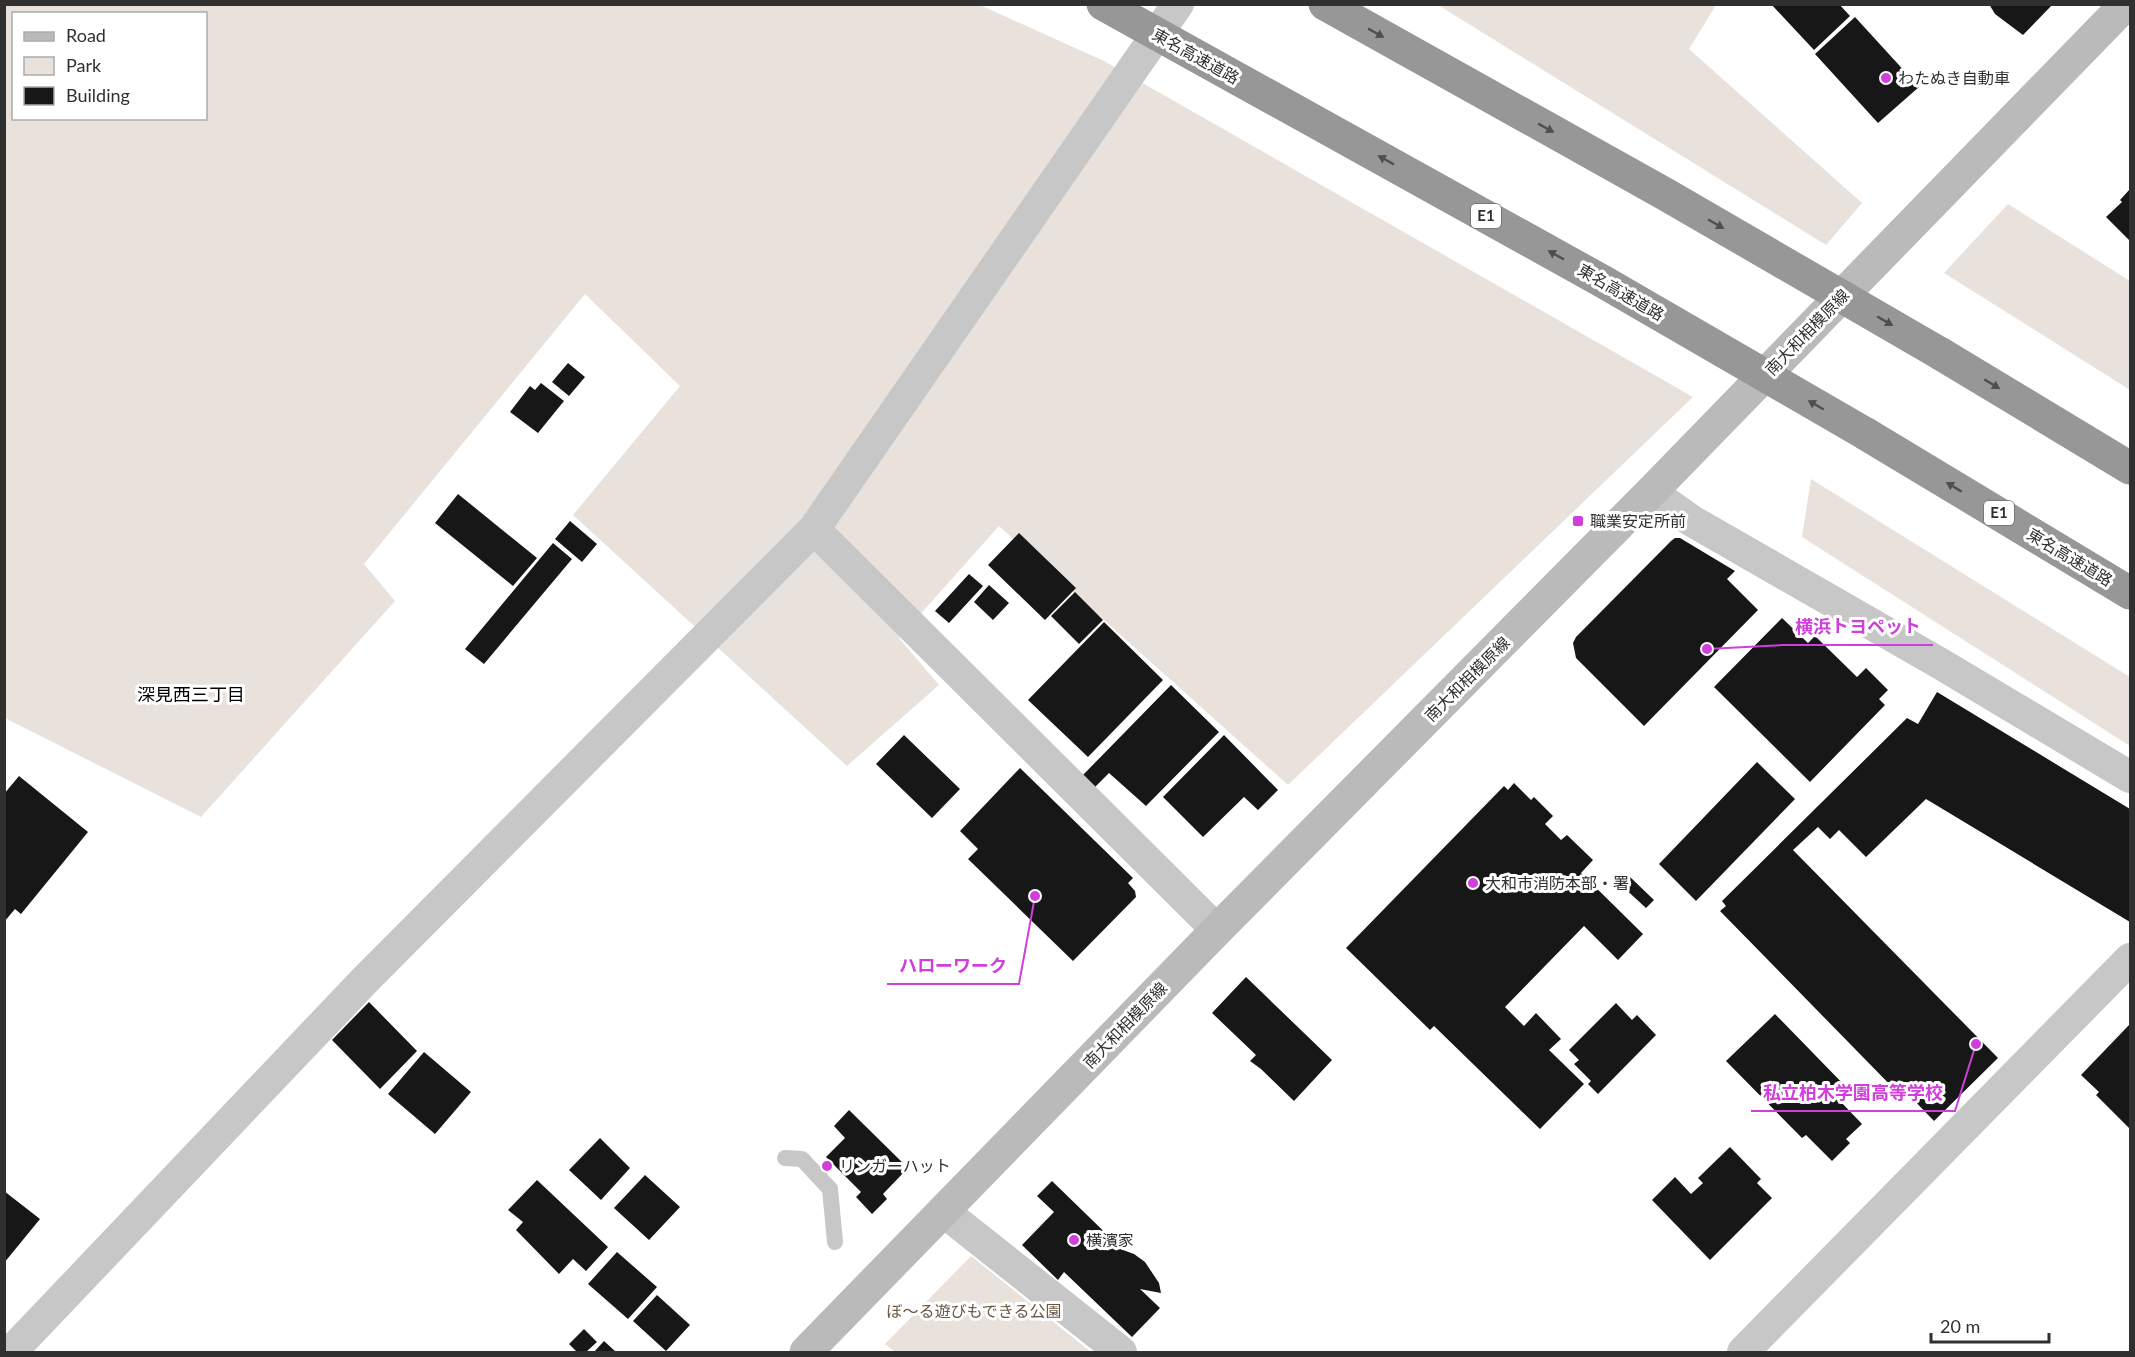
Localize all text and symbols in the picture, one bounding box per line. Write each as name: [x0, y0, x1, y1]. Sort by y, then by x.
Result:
legend: [12, 12, 207, 120]
text: Road: [66, 24, 106, 46]
street label: 東名高速道路: [1150, 24, 1243, 87]
one-way arrow: [1368, 28, 1385, 38]
text: Park: [66, 54, 102, 76]
place label: わたぬき自動車: [1898, 68, 2010, 87]
marker: わたぬき自動車: [1879, 71, 1893, 85]
text: Building: [66, 84, 130, 106]
one-way arrow: [1538, 123, 1555, 133]
one-way arrow: [1377, 155, 1394, 165]
road number: E1: [1471, 204, 1501, 228]
one-way arrow: [1708, 218, 1724, 229]
one-way arrow: [1547, 250, 1564, 260]
street label: 東名高速道路: [1575, 259, 1668, 324]
street label: 南大和相模原線: [1761, 285, 1852, 379]
one-way arrow: [1877, 316, 1894, 326]
one-way arrow: [1984, 379, 2000, 390]
one-way arrow: [1808, 399, 1824, 410]
one-way arrow: [1946, 481, 1962, 492]
road number: E1: [1984, 501, 2014, 525]
place label: 職業安定所前: [1590, 511, 1686, 530]
marker: 職業安定所前: [1571, 514, 1585, 528]
street label: 東名高速道路: [2024, 524, 2116, 589]
callout: 横浜トヨペット: [1783, 609, 1933, 645]
text: 横浜トヨペット: [1795, 615, 1921, 637]
street label: 南大和相模原線: [1420, 632, 1513, 725]
district label: 深見西三丁目: [137, 683, 245, 705]
place label: 大和市消防本部・署: [1485, 873, 1629, 892]
marker: 大和市消防本部・署: [1466, 876, 1480, 890]
callout: ハローワーク: [887, 948, 1019, 984]
text: ハローワーク: [899, 954, 1007, 976]
street label: 南大和相模原線: [1079, 978, 1170, 1072]
callout: 私立柏木学園高等学校: [1751, 1075, 1955, 1111]
text: 私立柏木学園高等学校: [1763, 1081, 1943, 1103]
place label: リンガーハット: [839, 1156, 951, 1175]
marker: リンガーハット: [820, 1159, 834, 1173]
place label: 横濱家: [1086, 1230, 1134, 1249]
marker: 横濱家: [1067, 1233, 1081, 1247]
park label: ぼ～る遊びもできる公園: [886, 1301, 1062, 1320]
scale bar: [1931, 1306, 2050, 1344]
text: 20 m: [1940, 1315, 1980, 1337]

